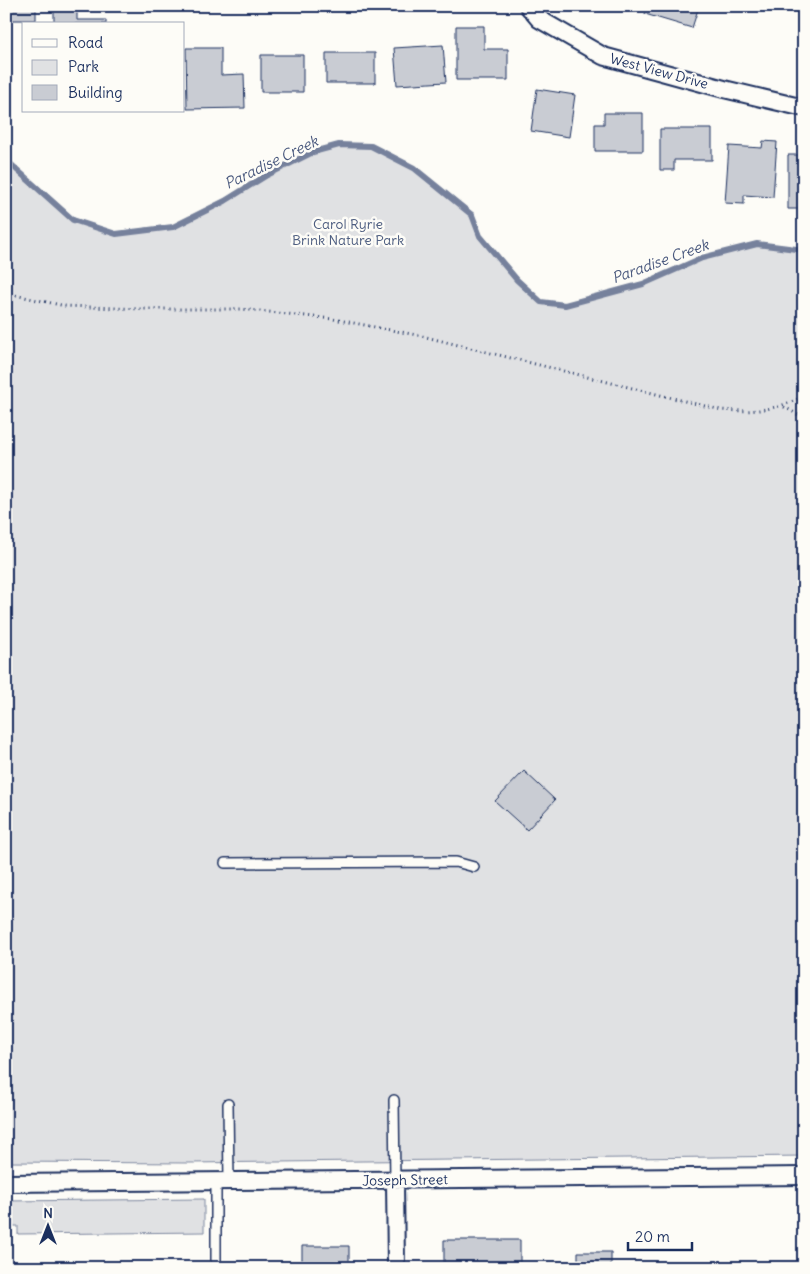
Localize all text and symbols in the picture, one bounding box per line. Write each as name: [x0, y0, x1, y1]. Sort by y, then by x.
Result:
legend: [22, 22, 185, 112]
text: Road: [68, 33, 103, 52]
street label: West View Drive: [608, 49, 710, 93]
text: Park: [68, 57, 99, 76]
text: Building: [68, 83, 123, 102]
water label: Paradise Creek: [221, 131, 322, 193]
park label: Carol Ryrie Brink Nature Park: [292, 215, 404, 249]
water label: Paradise Creek: [609, 234, 712, 287]
street label: Joseph Street: [362, 1170, 448, 1190]
north arrow: [22, 1202, 72, 1252]
text: N: [43, 1204, 53, 1222]
scale bar: [628, 1219, 691, 1251]
text: 20 m: [635, 1227, 670, 1246]

